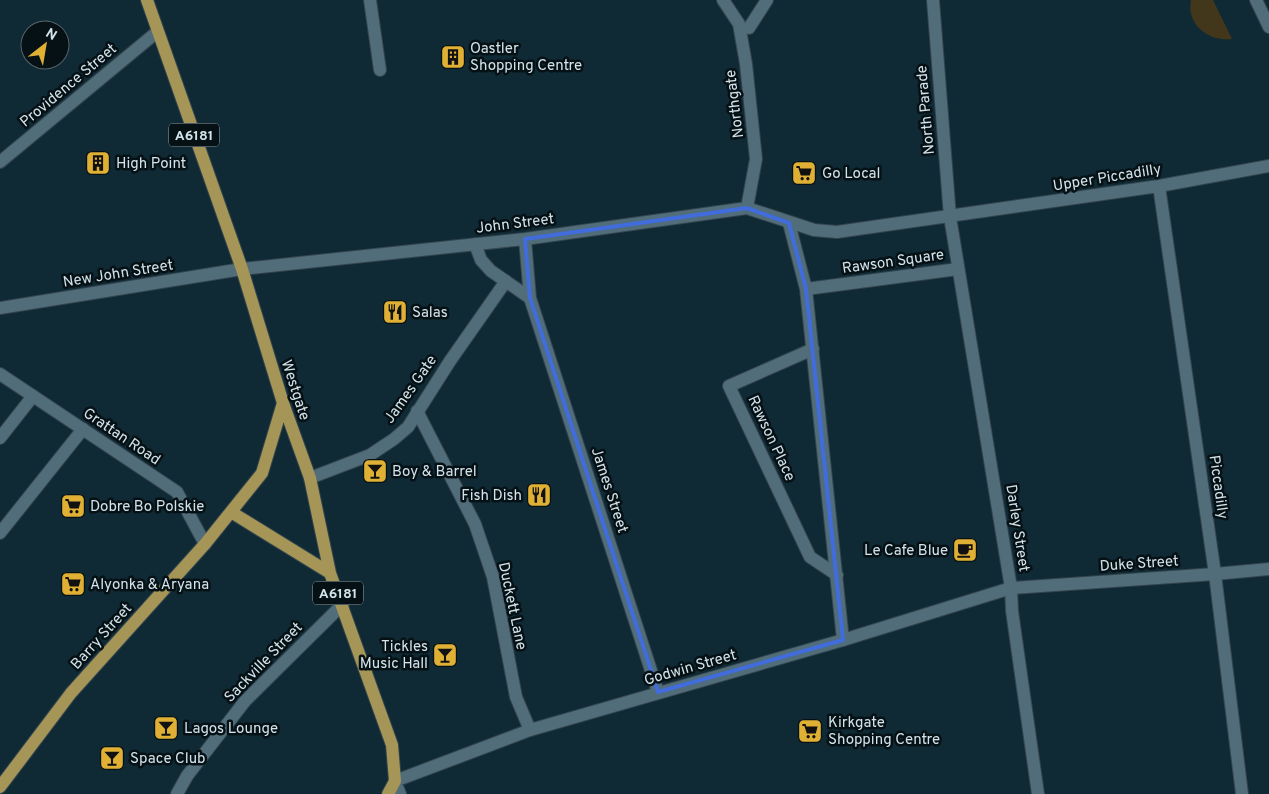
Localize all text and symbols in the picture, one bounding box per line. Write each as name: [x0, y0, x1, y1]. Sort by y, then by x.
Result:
north arrow: [20, 20, 70, 70]
text: N: [42, 25, 60, 45]
street label: Providence Street: [17, 40, 121, 132]
place label: Oastler Shopping Centre: [470, 40, 582, 76]
building icon: Oastler Shopping Centre: [440, 44, 466, 70]
street label: North Parade: [913, 64, 940, 155]
street label: Northgate: [722, 68, 749, 139]
road number: A6181: [169, 124, 219, 146]
building icon: High Point: [85, 150, 111, 176]
place label: High Point: [116, 155, 186, 174]
supermarket icon: Go Local: [791, 160, 817, 186]
street label: Upper Piccadilly: [1052, 161, 1163, 196]
place label: Go Local: [822, 165, 880, 184]
street label: John Street: [475, 210, 555, 239]
street label: Rawson Square: [841, 246, 945, 279]
street label: New John Street: [62, 256, 175, 293]
restaurant icon: Salas: [382, 299, 408, 325]
place label: Salas: [412, 304, 448, 323]
street label: James Gate: [381, 352, 442, 428]
street label: Westgate: [276, 358, 313, 423]
street label: Rawson Place: [742, 393, 799, 485]
street label: Grattan Road: [79, 404, 163, 470]
street label: James Street: [586, 445, 631, 536]
street label: Piccadilly: [1204, 454, 1231, 520]
bar icon: Boy & Barrel: [362, 458, 388, 484]
place label: Boy & Barrel: [392, 463, 477, 482]
restaurant icon: Fish Dish: [526, 482, 552, 508]
street label: Darley Street: [1000, 483, 1033, 573]
place label: Fish Dish: [461, 487, 522, 506]
supermarket icon: Dobre Bo Polskie: [60, 493, 86, 519]
place label: Dobre Bo Polskie: [90, 498, 204, 517]
cafe icon: Le Cafe Blue: [952, 537, 978, 563]
place label: Le Cafe Blue: [864, 542, 948, 561]
street label: Duke Street: [1099, 552, 1179, 577]
street label: Duckett Lane: [493, 561, 530, 652]
supermarket icon: Alyonka & Aryana: [60, 571, 86, 597]
place label: Alyonka & Aryana: [90, 576, 209, 595]
road number: A6181: [313, 582, 363, 604]
street label: Barry Street: [67, 600, 137, 674]
street label: Sackville Street: [221, 619, 307, 707]
place label: Tickles Music Hall: [360, 638, 428, 674]
bar icon: Tickles Music Hall: [432, 642, 458, 668]
street label: Godwin Street: [642, 646, 739, 691]
place label: Kirkgate Shopping Centre: [828, 714, 940, 750]
bar icon: Lagos Lounge: [153, 715, 179, 741]
supermarket icon: Kirkgate Shopping Centre: [797, 718, 823, 744]
place label: Lagos Lounge: [184, 720, 278, 739]
bar icon: Space Club: [99, 745, 125, 771]
place label: Space Club: [130, 750, 206, 769]

